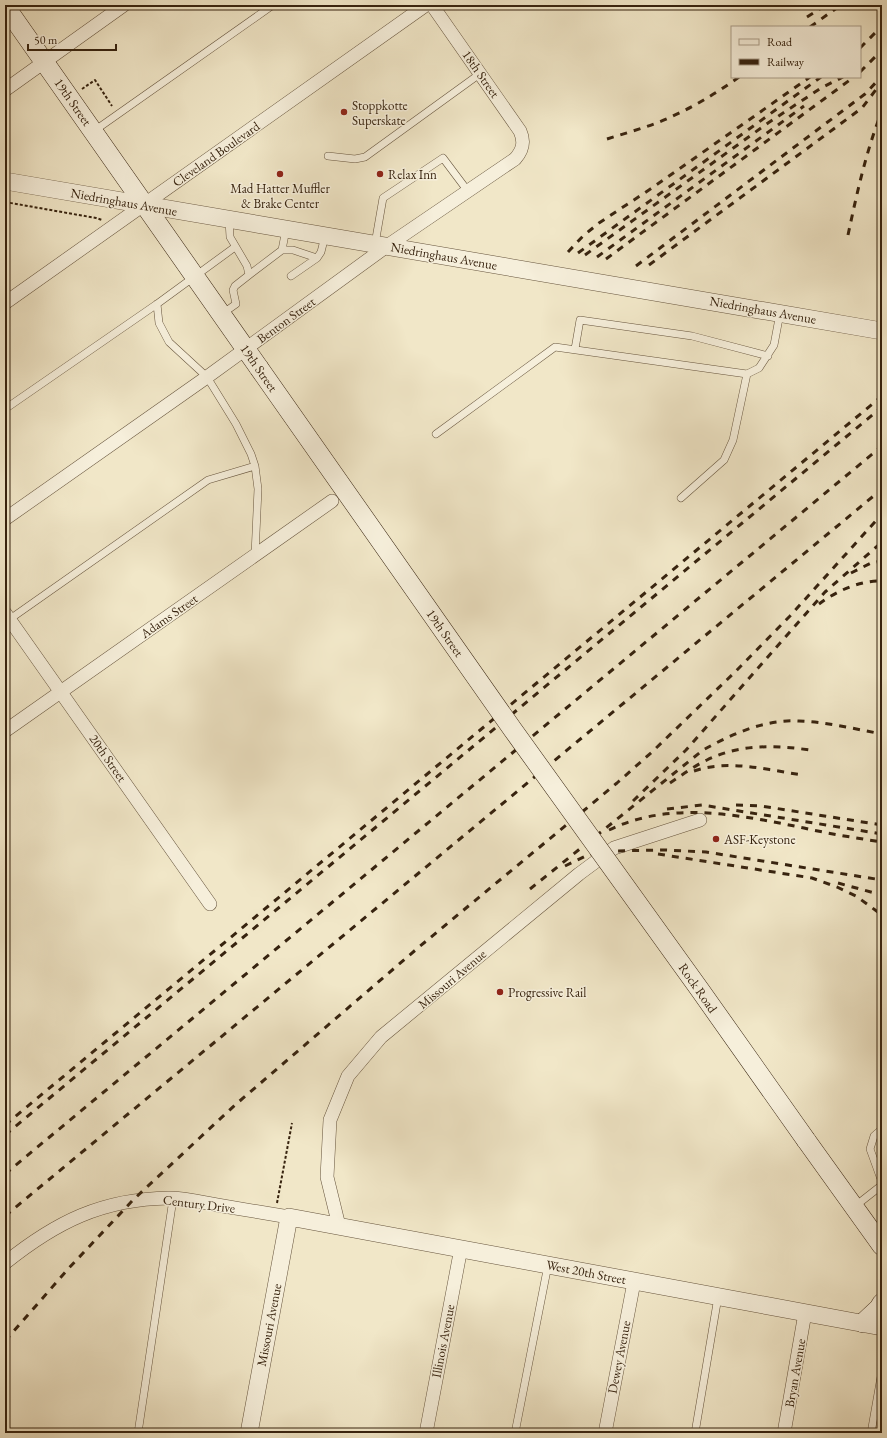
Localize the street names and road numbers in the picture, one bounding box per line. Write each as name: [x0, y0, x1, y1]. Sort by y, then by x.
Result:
street label: 18th Street: [458, 47, 504, 101]
street label: 19th Street: [50, 75, 96, 129]
street label: Cleveland Boulevard: [169, 117, 263, 190]
street label: Niedringhaus Avenue: [69, 184, 179, 220]
street label: Niedringhaus Avenue: [389, 238, 499, 274]
street label: Niedringhaus Avenue: [708, 292, 818, 328]
street label: Benton Street: [253, 293, 319, 347]
street label: 19th Street: [236, 341, 282, 395]
street label: Adams Street: [136, 590, 201, 643]
street label: 19th Street: [422, 606, 468, 660]
street label: 20th Street: [85, 731, 131, 785]
street label: Missouri Avenue: [414, 945, 490, 1013]
street label: Rock Road: [675, 960, 722, 1017]
street label: Century Drive: [162, 1191, 236, 1217]
street label: West 20th Street: [545, 1256, 627, 1288]
street label: Missouri Avenue: [253, 1282, 285, 1368]
street label: Illinois Avenue: [428, 1303, 458, 1379]
street label: Dewey Avenue: [604, 1319, 634, 1395]
street label: Bryan Avenue: [781, 1337, 809, 1409]

